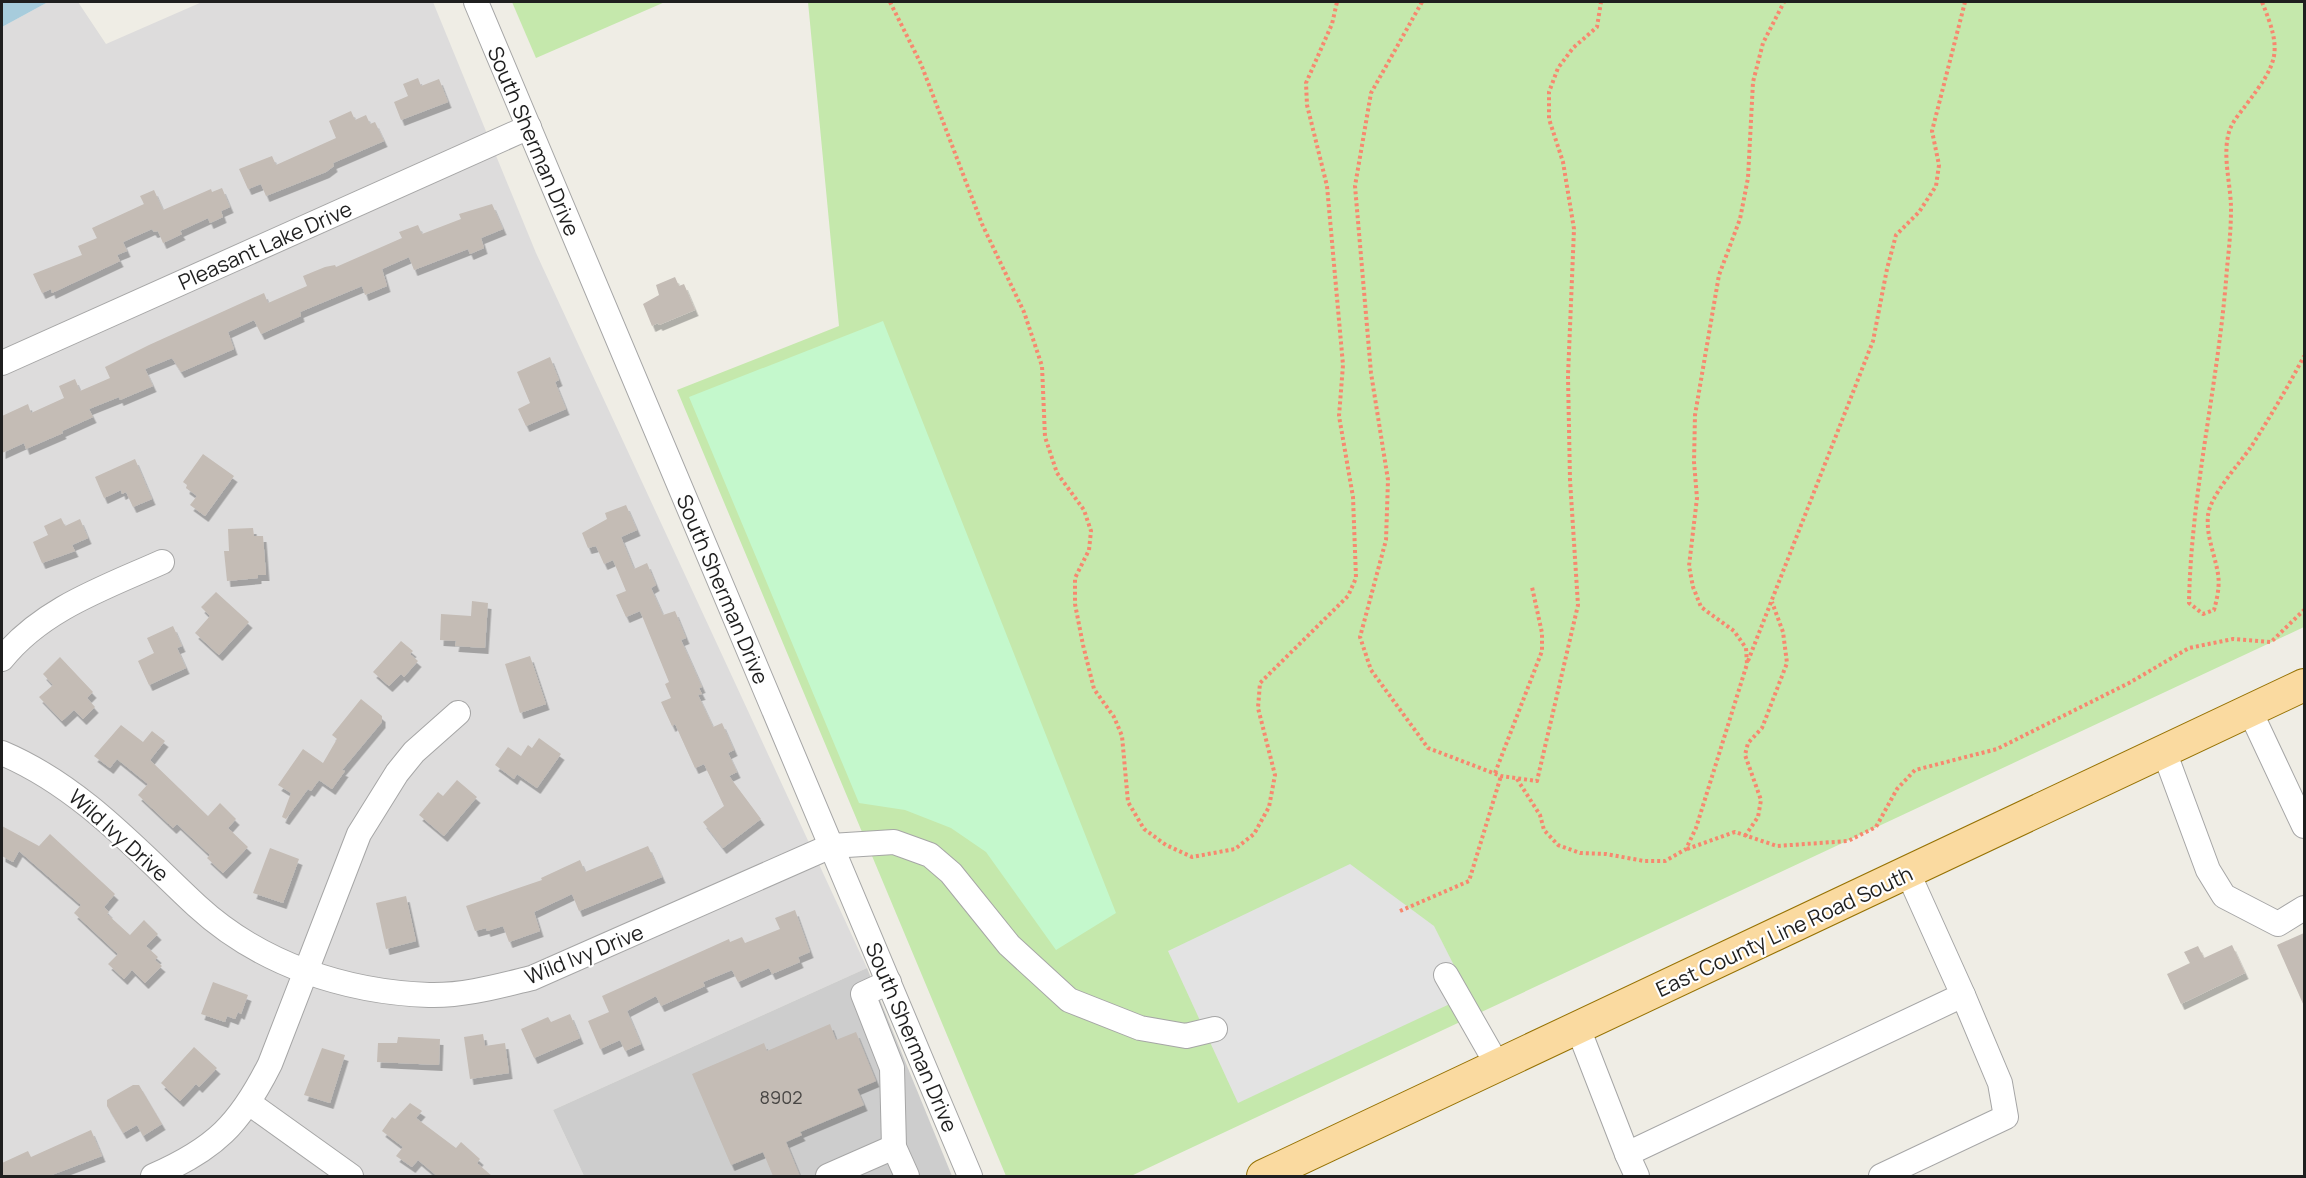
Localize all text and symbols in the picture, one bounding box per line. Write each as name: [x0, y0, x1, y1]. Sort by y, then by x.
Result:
street label: South Sherman Drive: [481, 42, 587, 240]
street label: Pleasant Lake Drive: [174, 194, 356, 296]
street label: South Sherman Drive: [670, 490, 776, 688]
street label: Wild Ivy Drive: [63, 783, 175, 887]
street label: East County Line Road South: [1651, 859, 1917, 1003]
street label: Wild Ivy Drive: [521, 918, 647, 990]
street label: South Sherman Drive: [859, 938, 965, 1136]
house number: 8902: [760, 1085, 802, 1109]

